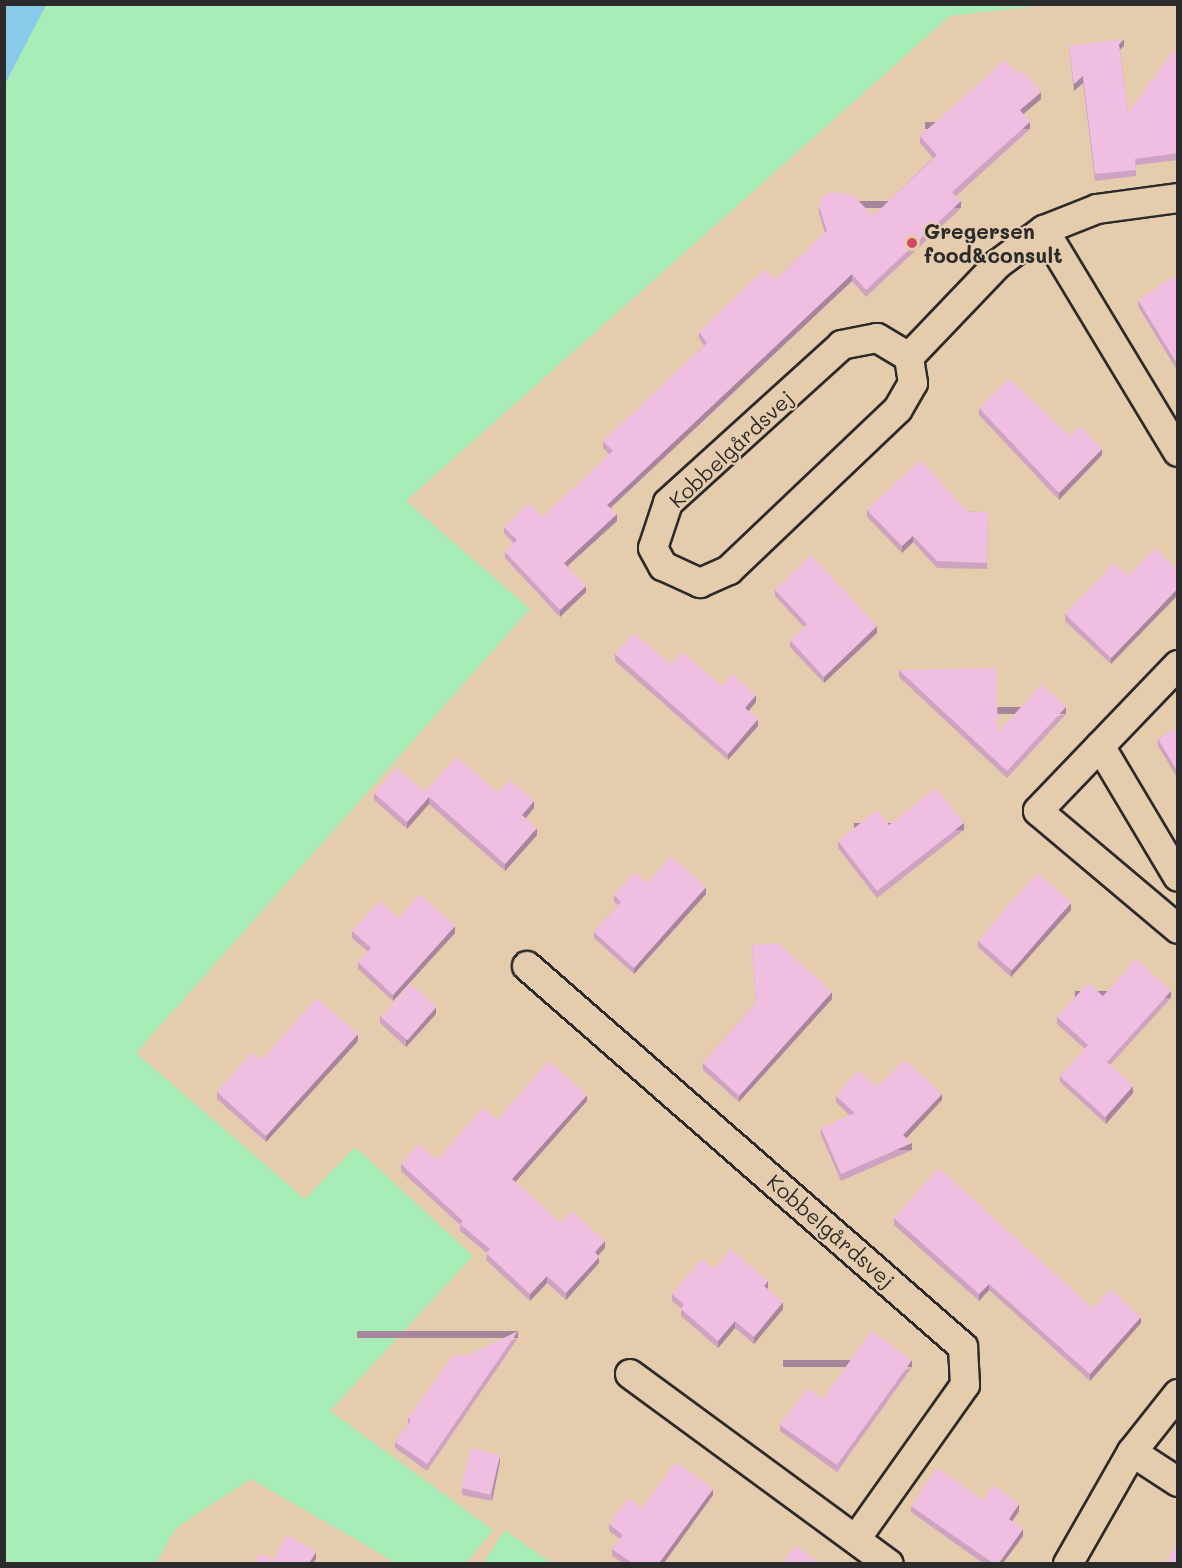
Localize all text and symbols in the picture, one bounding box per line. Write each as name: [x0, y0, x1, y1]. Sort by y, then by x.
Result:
place label: Gregersen food&consult: [924, 218, 1062, 268]
marker: Gregersen food&consult: [905, 236, 919, 250]
street label: Kobbelgårdsvej: [664, 385, 798, 513]
street label: Kobbelgårdsvej: [762, 1169, 900, 1293]

